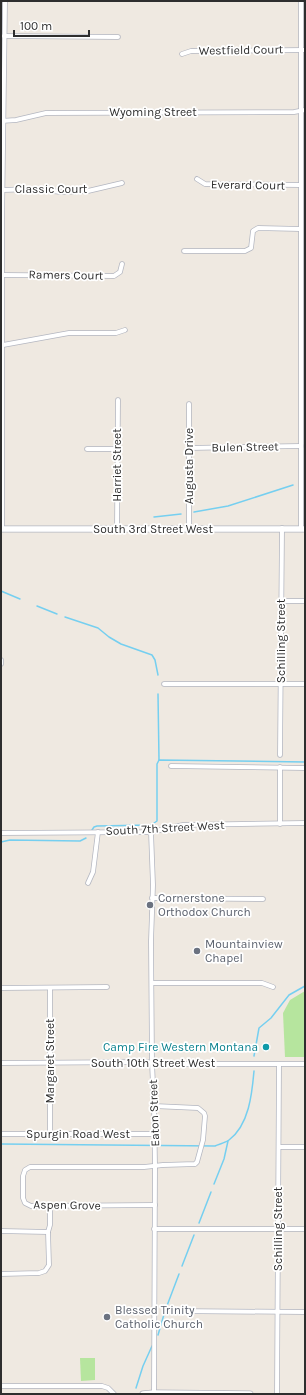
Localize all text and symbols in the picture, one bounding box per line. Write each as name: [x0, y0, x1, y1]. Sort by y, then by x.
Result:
scale bar: [14, 12, 89, 38]
text: 100 m: [20, 19, 52, 33]
street label: Westfield Court: [199, 42, 284, 58]
street label: Wyoming Street: [109, 105, 197, 119]
street label: Everard Court: [211, 177, 286, 193]
street label: Classic Court: [15, 182, 88, 196]
street label: Ramers Court: [28, 267, 104, 283]
street label: Harriet Street: [110, 428, 124, 502]
street label: Augusta Drive: [182, 428, 196, 504]
street label: Bulen Street: [211, 439, 279, 455]
street label: South 3rd Street West: [93, 522, 214, 536]
street label: Schilling Street: [274, 598, 288, 683]
street label: South 7th Street West: [105, 818, 225, 838]
place label: Cornerstone Orthodox Church: [158, 891, 251, 919]
marker: Cornerstone Orthodox Church: [145, 900, 155, 910]
place label: Mountainview Chapel: [205, 937, 283, 965]
marker: Mountainview Chapel: [192, 946, 202, 956]
street label: Margaret Street: [43, 1018, 57, 1104]
place label: Camp Fire Western Montana: [103, 1040, 258, 1054]
marker: Camp Fire Western Montana: [261, 1042, 271, 1052]
street label: South 10th Street West: [91, 1056, 216, 1070]
street label: Eaton Street: [146, 1079, 162, 1147]
street label: Spurgin Road West: [26, 1127, 130, 1141]
street label: Schilling Street: [271, 1186, 285, 1271]
street label: Aspen Grove: [33, 1197, 101, 1213]
place label: Blessed Trinity Catholic Church: [115, 1303, 203, 1331]
marker: Blessed Trinity Catholic Church: [102, 1312, 112, 1322]

